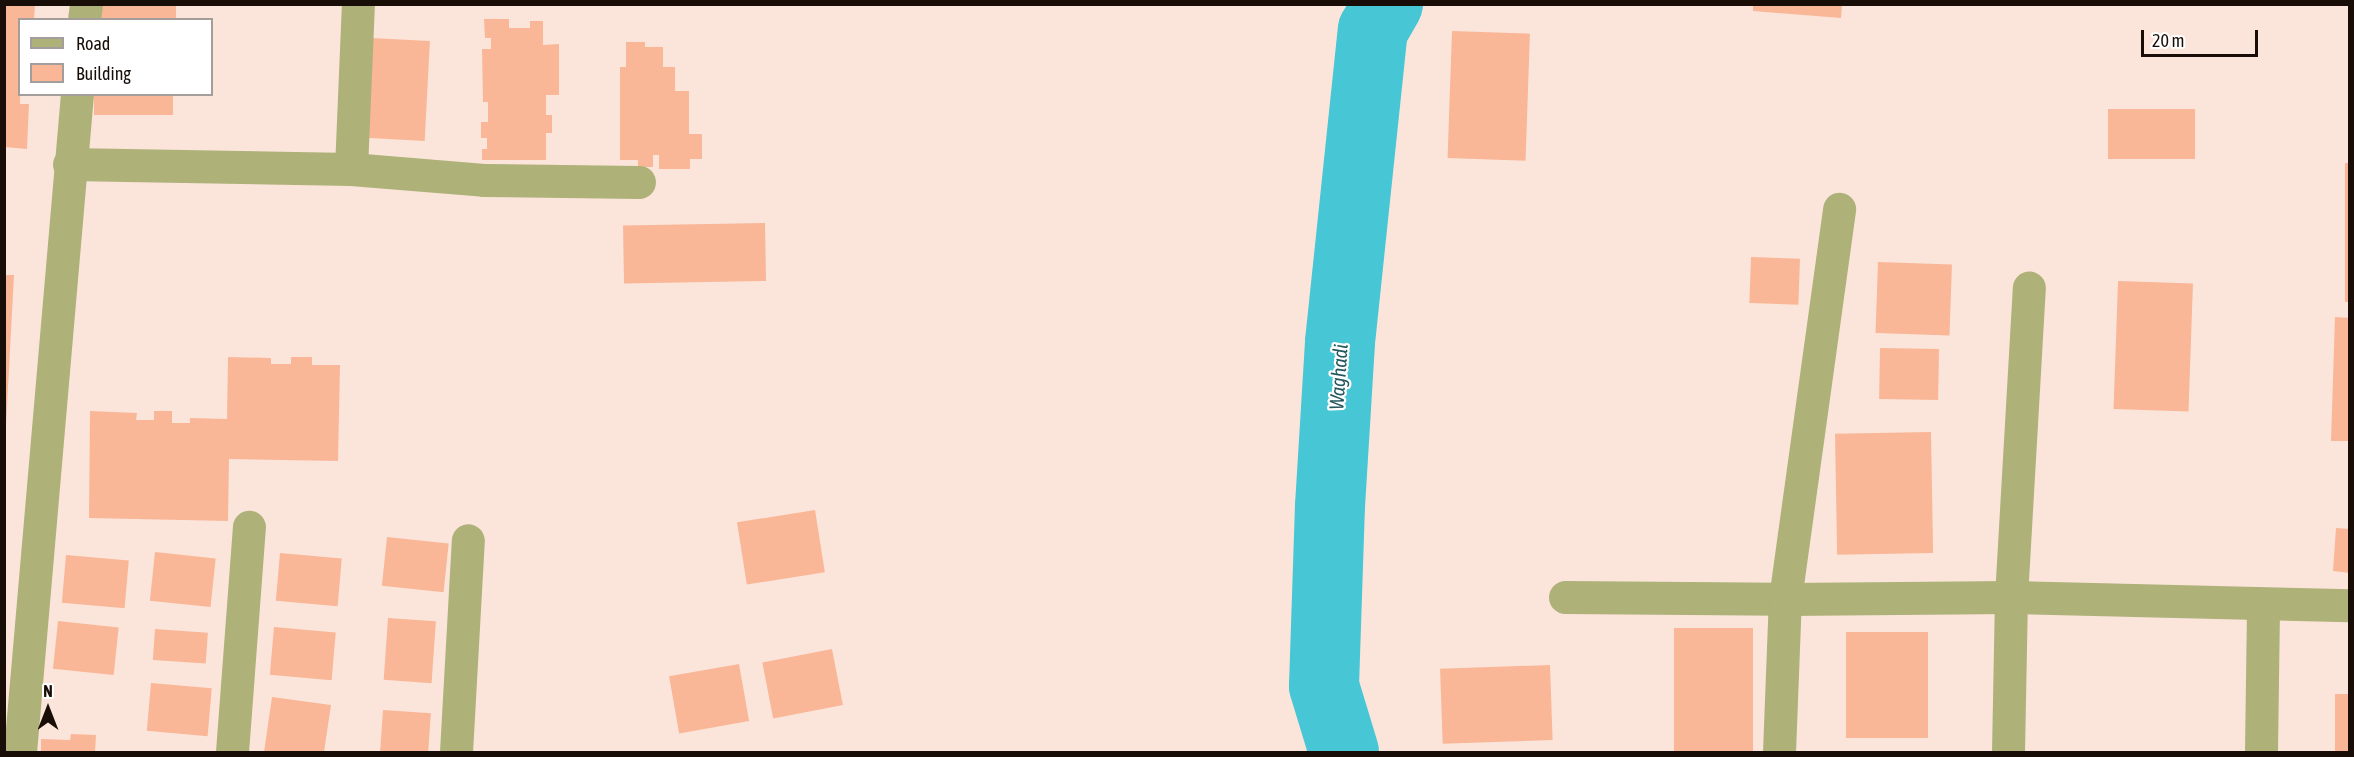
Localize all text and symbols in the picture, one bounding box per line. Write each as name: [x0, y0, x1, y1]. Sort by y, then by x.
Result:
legend: [18, 18, 213, 96]
scale bar: [2144, 18, 2261, 56]
text: 20 m: [2152, 30, 2184, 51]
text: Road: [76, 33, 110, 54]
text: Building: [76, 63, 131, 84]
water label: Waghadi: [1324, 343, 1352, 411]
north arrow: [18, 679, 78, 739]
text: N: [43, 682, 53, 700]

